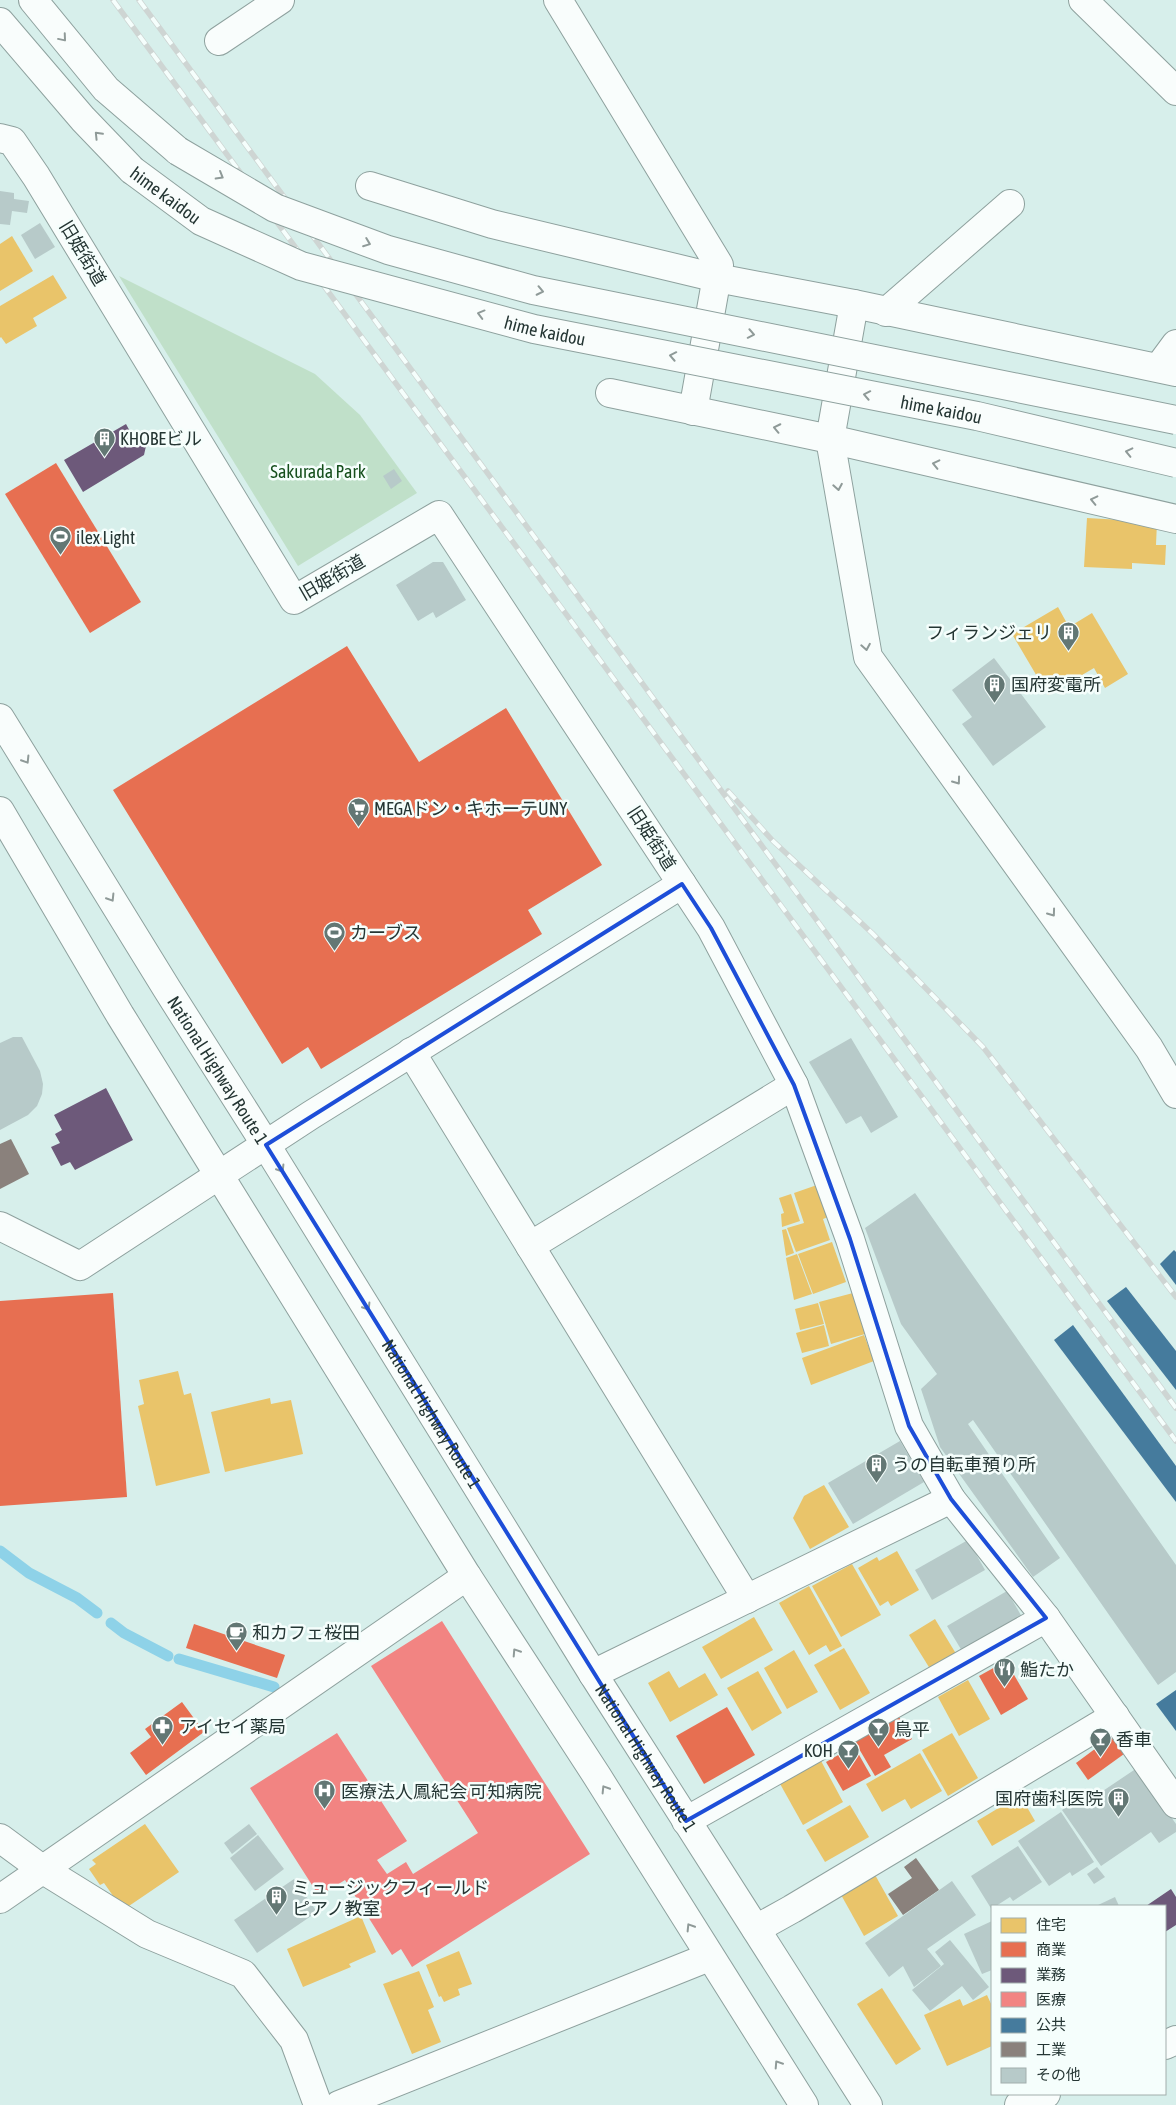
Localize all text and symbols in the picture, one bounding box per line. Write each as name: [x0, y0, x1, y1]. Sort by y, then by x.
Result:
one-way arrow: [58, 32, 67, 41]
one-way arrow: [95, 131, 104, 140]
street label: hime kaidou: [126, 162, 205, 228]
one-way arrow: [214, 169, 223, 179]
street label: 旧姫街道: [55, 217, 111, 289]
one-way arrow: [362, 236, 371, 247]
one-way arrow: [536, 285, 545, 296]
one-way arrow: [477, 310, 485, 320]
street label: hime kaidou: [502, 311, 588, 349]
one-way arrow: [747, 328, 756, 339]
one-way arrow: [669, 352, 678, 362]
one-way arrow: [863, 390, 872, 400]
street label: hime kaidou: [899, 391, 984, 427]
one-way arrow: [773, 424, 782, 434]
building icon: KHOBEビル: [92, 426, 116, 457]
place label: KHOBEビル: [120, 428, 202, 449]
one-way arrow: [1124, 447, 1133, 458]
one-way arrow: [931, 459, 940, 470]
park label: Sakurada Park: [270, 461, 366, 482]
one-way arrow: [832, 483, 842, 492]
one-way arrow: [1090, 495, 1099, 506]
sports icon: ilex Light: [48, 525, 72, 556]
place label: ilex Light: [76, 527, 135, 548]
street label: 旧姫街道: [296, 550, 368, 604]
building icon: フィランジェリ: [1056, 620, 1080, 651]
place label: フィランジェリ: [926, 622, 1052, 643]
one-way arrow: [860, 643, 870, 652]
building icon: 国府変電所: [983, 672, 1007, 703]
place label: 国府変電所: [1011, 674, 1101, 695]
one-way arrow: [19, 754, 29, 763]
one-way arrow: [951, 775, 960, 785]
supermarket icon: MEGAドン・キホーテUNY: [346, 796, 370, 827]
place label: MEGAドン・キホーテUNY: [374, 798, 567, 819]
street label: 旧姫街道: [624, 802, 680, 874]
one-way arrow: [105, 893, 115, 902]
one-way arrow: [1046, 907, 1055, 917]
sports icon: カーブス: [322, 920, 346, 951]
place label: カーブス: [350, 922, 421, 943]
street label: National Highway Route 1: [163, 992, 273, 1148]
one-way arrow: [275, 1164, 285, 1173]
one-way arrow: [360, 1302, 370, 1311]
street label: National Highway Route 1: [378, 1335, 486, 1492]
building icon: うの自転車預り所: [864, 1452, 888, 1483]
place label: うの自転車預り所: [892, 1454, 1036, 1475]
cafe icon: 和カフェ桜田: [224, 1620, 248, 1651]
place label: 和カフェ桜田: [252, 1622, 360, 1643]
one-way arrow: [513, 1649, 523, 1658]
restaurant icon: 鮨たか: [992, 1657, 1016, 1688]
place label: 鮨たか: [1020, 1659, 1074, 1680]
street label: National Highway Route 1: [591, 1680, 701, 1835]
pharmacy icon: アイセイ薬局: [151, 1714, 175, 1745]
place label: アイセイ薬局: [179, 1716, 286, 1737]
bar icon: 鳥平: [866, 1717, 890, 1748]
place label: 鳥平: [894, 1719, 930, 1740]
bar icon: 香車: [1088, 1727, 1112, 1758]
place label: 香車: [1116, 1729, 1152, 1750]
bar icon: KOH: [837, 1738, 861, 1769]
place label: KOH: [804, 1740, 833, 1761]
hospital icon: 医療法人鳳紀会 可知病院: [313, 1779, 337, 1810]
place label: 医療法人鳳紀会 可知病院: [341, 1781, 541, 1802]
one-way arrow: [601, 1785, 611, 1794]
building icon: 国府歯科医院: [1107, 1786, 1131, 1817]
place label: 国府歯科医院: [995, 1788, 1103, 1809]
place label: ミュージックフィールド ピアノ教室: [292, 1877, 489, 1919]
building icon: ミュージックフィールド ピアノ教室: [264, 1885, 288, 1916]
legend: [991, 1905, 1166, 2095]
text: 住宅: [1036, 1916, 1066, 1933]
one-way arrow: [687, 1923, 697, 1932]
text: 商業: [1036, 1941, 1066, 1958]
text: 業務: [1036, 1966, 1066, 1983]
text: 医療: [1036, 1991, 1066, 2008]
text: 公共: [1036, 2016, 1066, 2033]
text: 工業: [1036, 2041, 1066, 2058]
one-way arrow: [774, 2060, 784, 2069]
text: その他: [1036, 2066, 1081, 2083]

